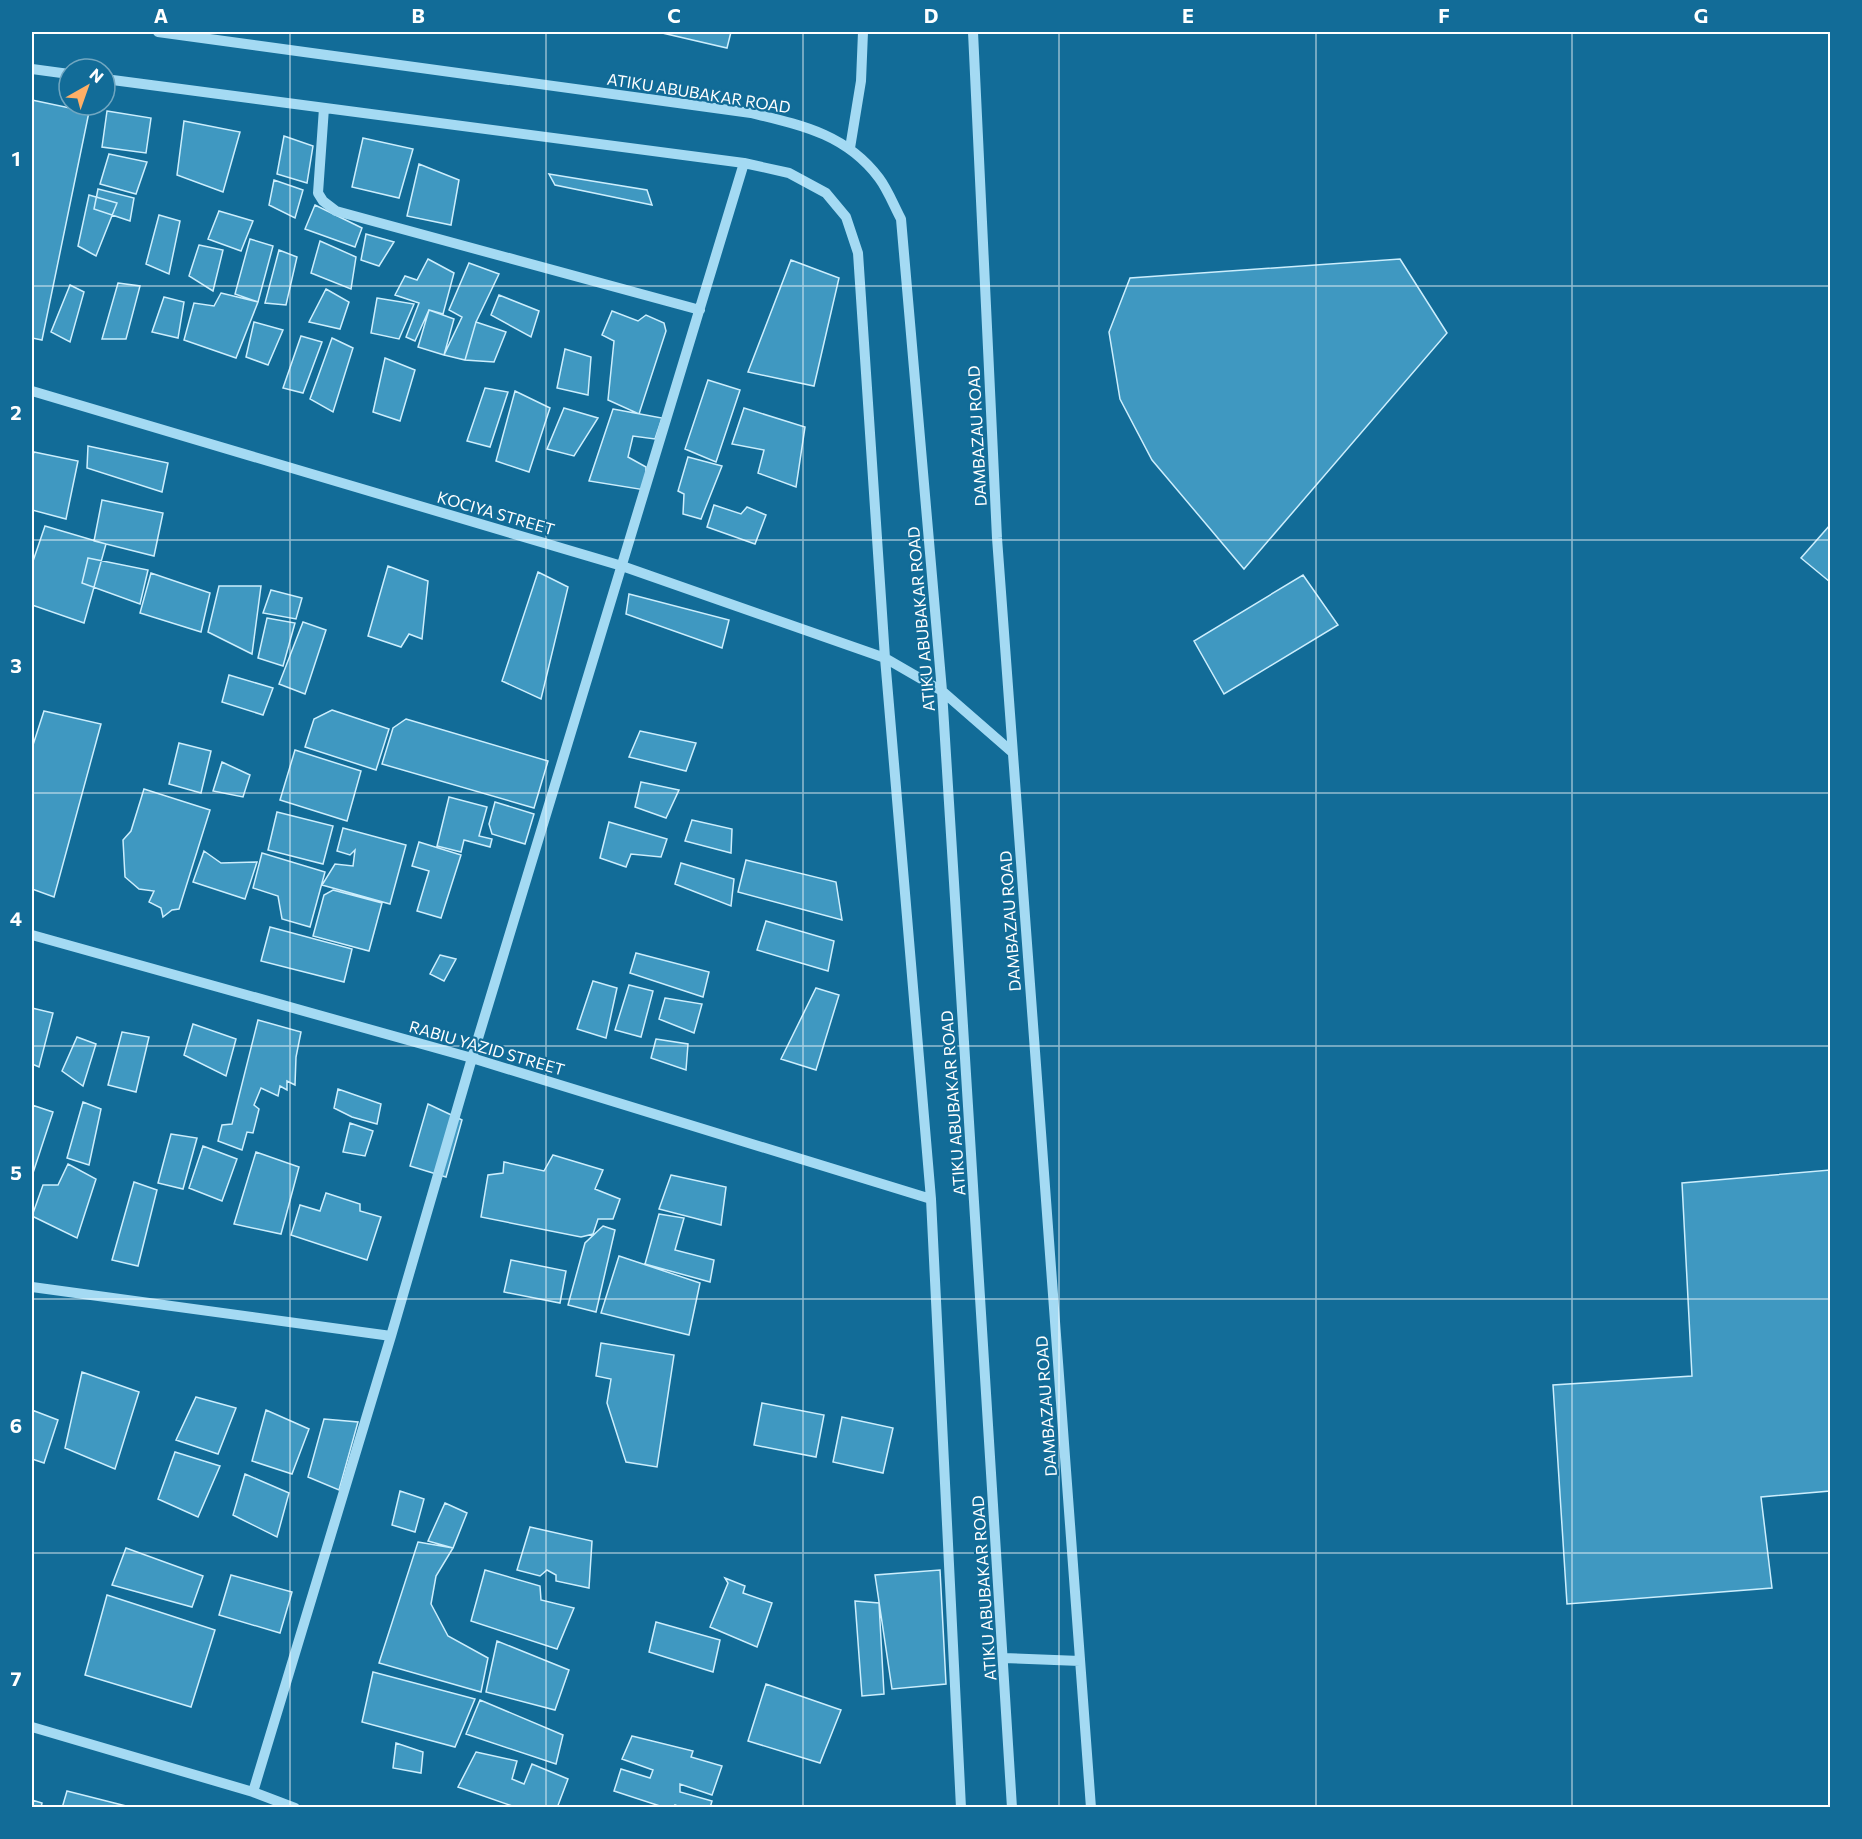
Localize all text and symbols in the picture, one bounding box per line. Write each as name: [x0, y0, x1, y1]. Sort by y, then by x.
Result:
text: A: [154, 3, 168, 27]
text: B: [411, 3, 425, 27]
text: C: [667, 3, 681, 27]
text: D: [924, 3, 938, 27]
text: E: [1182, 3, 1194, 27]
text: F: [1438, 3, 1450, 27]
text: G: [1694, 3, 1708, 27]
north arrow: [57, 57, 117, 117]
text: N: [86, 64, 108, 86]
street label: ATIKU ABUBAKAR ROAD: [606, 69, 792, 116]
text: 1: [11, 146, 21, 170]
street label: DAMBAZAU ROAD: [963, 365, 990, 507]
text: 2: [10, 400, 22, 424]
street label: KOCIYA STREET: [435, 487, 557, 538]
street label: ATIKU ABUBAKAR ROAD: [903, 526, 938, 712]
text: 3: [10, 653, 22, 677]
street label: DAMBAZAU ROAD: [995, 850, 1024, 992]
text: 4: [10, 906, 22, 930]
street label: ATIKU ABUBAKAR ROAD: [937, 1010, 968, 1196]
street label: RABIU YAZID STREET: [407, 1016, 567, 1079]
text: 5: [10, 1160, 22, 1184]
street label: DAMBAZAU ROAD: [1031, 1335, 1060, 1477]
text: 6: [10, 1413, 22, 1437]
street label: ATIKU ABUBAKAR ROAD: [968, 1495, 999, 1681]
text: 7: [11, 1666, 22, 1690]

